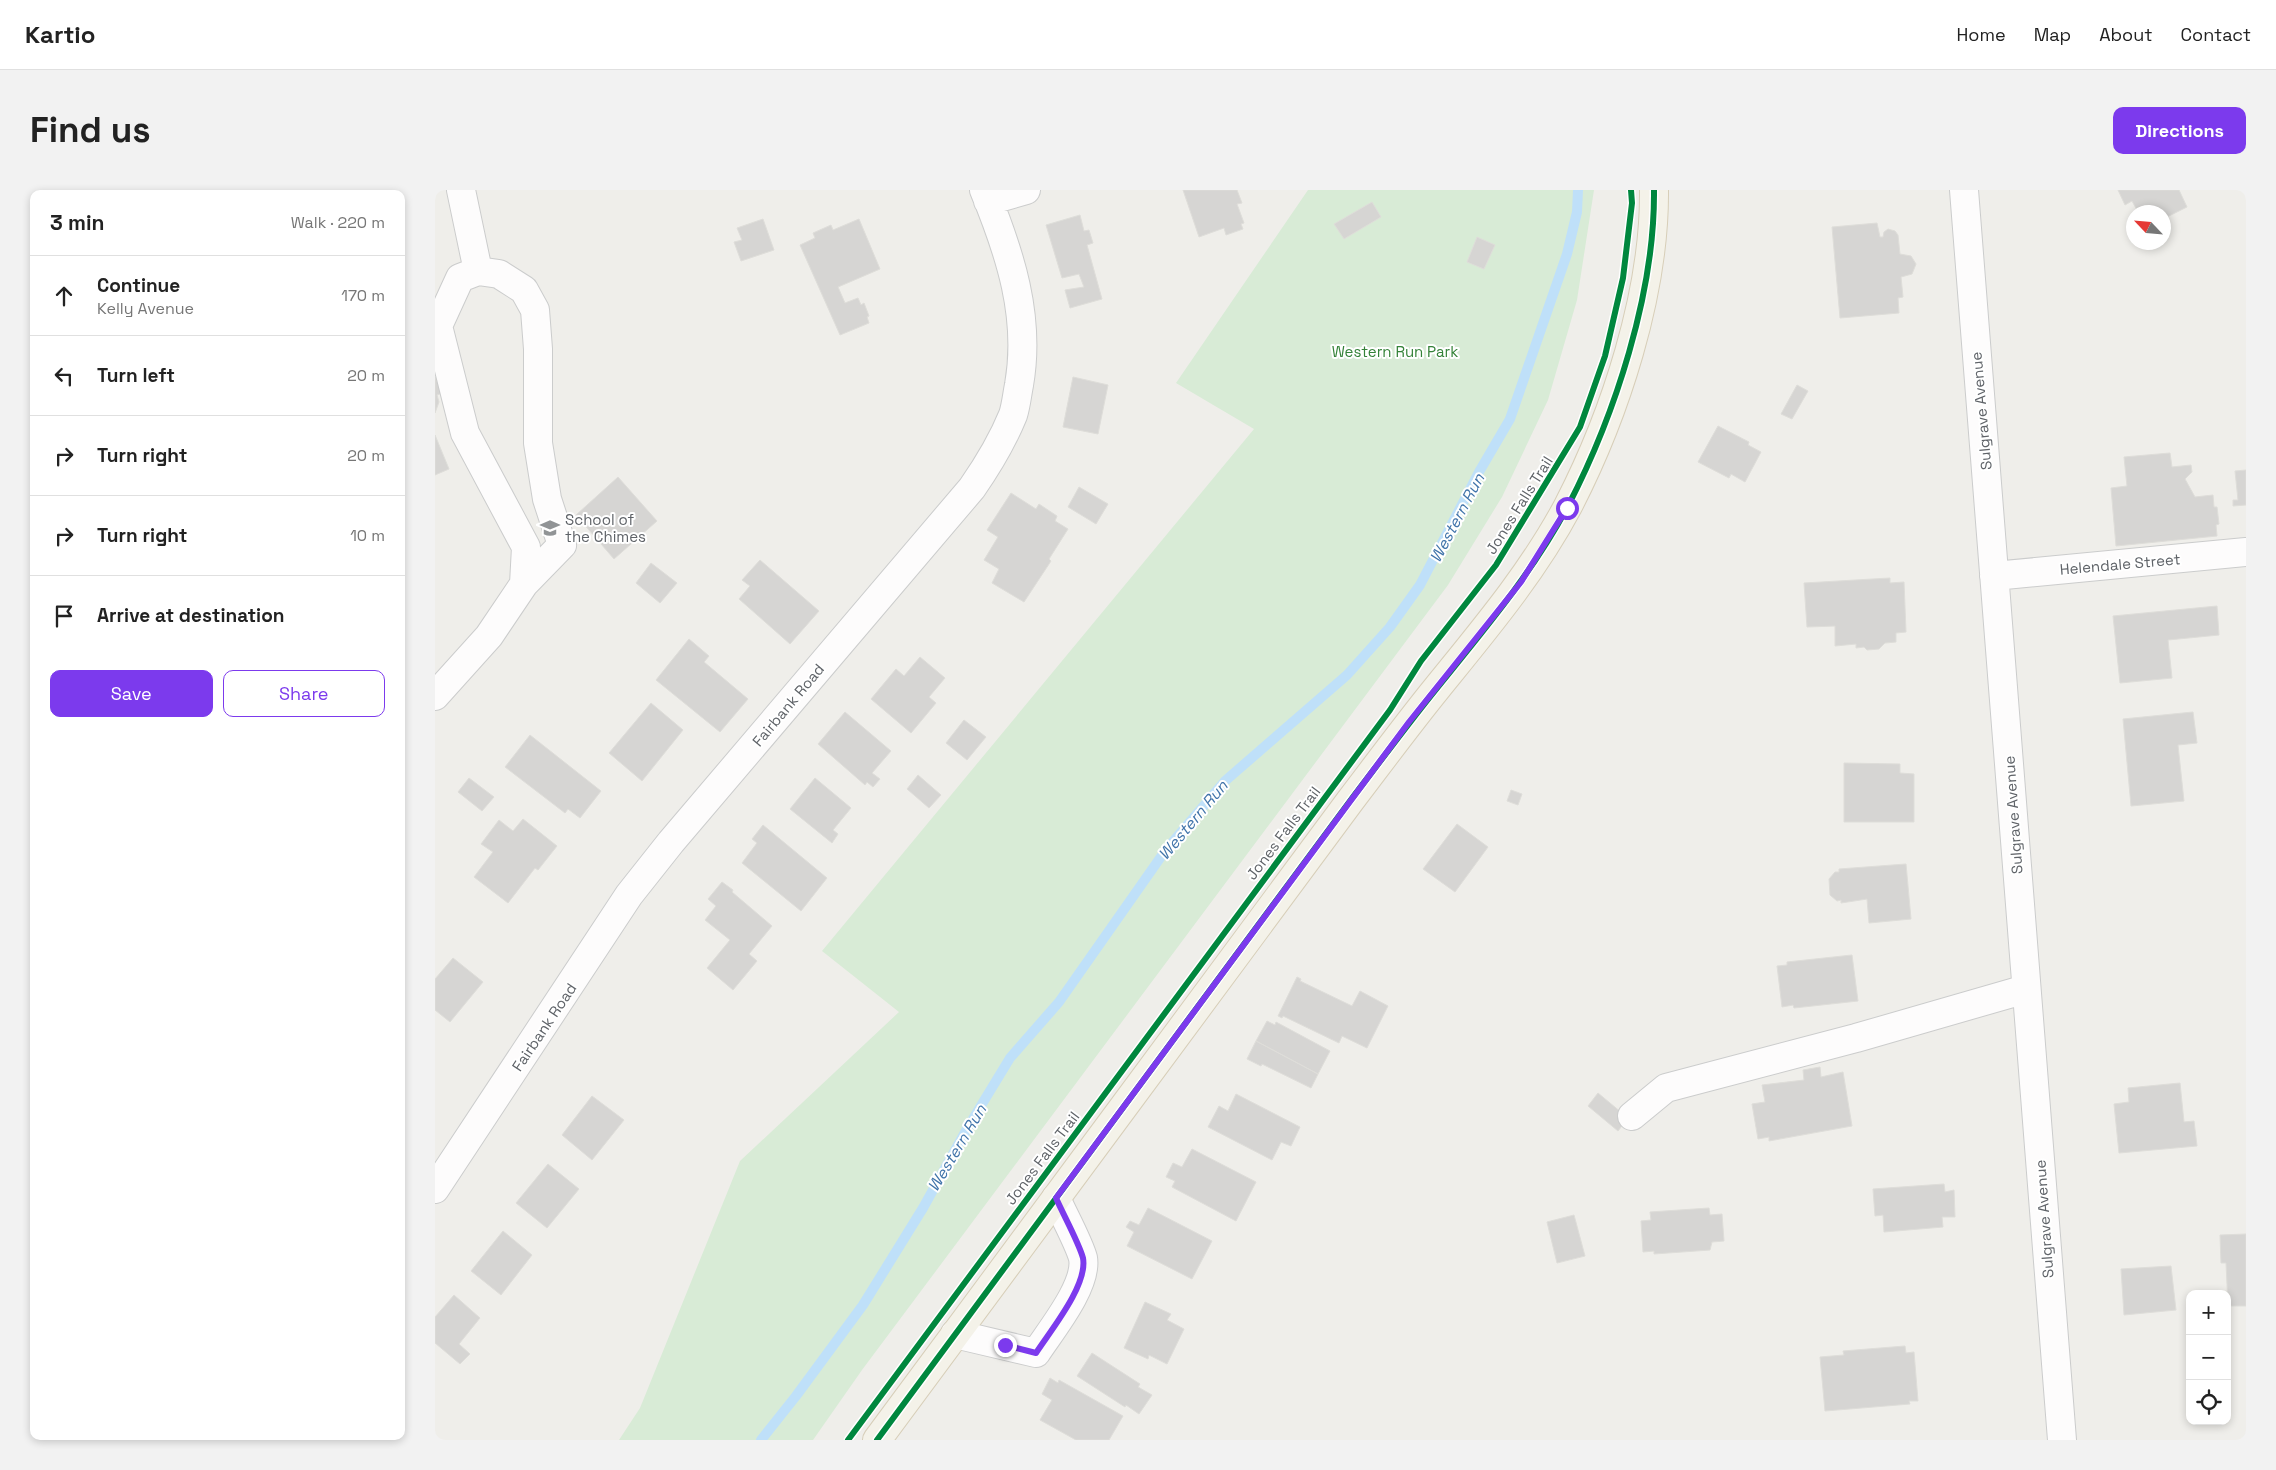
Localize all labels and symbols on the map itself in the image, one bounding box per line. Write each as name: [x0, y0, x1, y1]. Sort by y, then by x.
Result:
north arrow: [2126, 205, 2171, 250]
park label: Western Run Park: [1332, 342, 1458, 361]
street label: Sulgrave Avenue: [1966, 351, 1996, 471]
street label: Jones Falls Trail: [1481, 452, 1557, 558]
water label: Western Run: [1425, 469, 1490, 566]
route start: [1556, 497, 1579, 520]
place label: School of the Chimes: [565, 510, 646, 546]
school or university icon: School of the Chimes: [539, 517, 561, 539]
street label: Helendale Street: [2059, 549, 2181, 579]
street label: Fairbank Road: [748, 660, 828, 750]
street label: Sulgrave Avenue: [1999, 755, 2027, 875]
water label: Western Run: [1154, 775, 1233, 864]
street label: Jones Falls Trail: [1242, 783, 1324, 883]
street label: Fairbank Road: [508, 979, 580, 1075]
water label: Western Run: [923, 1100, 992, 1195]
street label: Jones Falls Trail: [1001, 1108, 1083, 1208]
street label: Sulgrave Avenue: [2030, 1159, 2058, 1279]
route end: [994, 1334, 1017, 1357]

